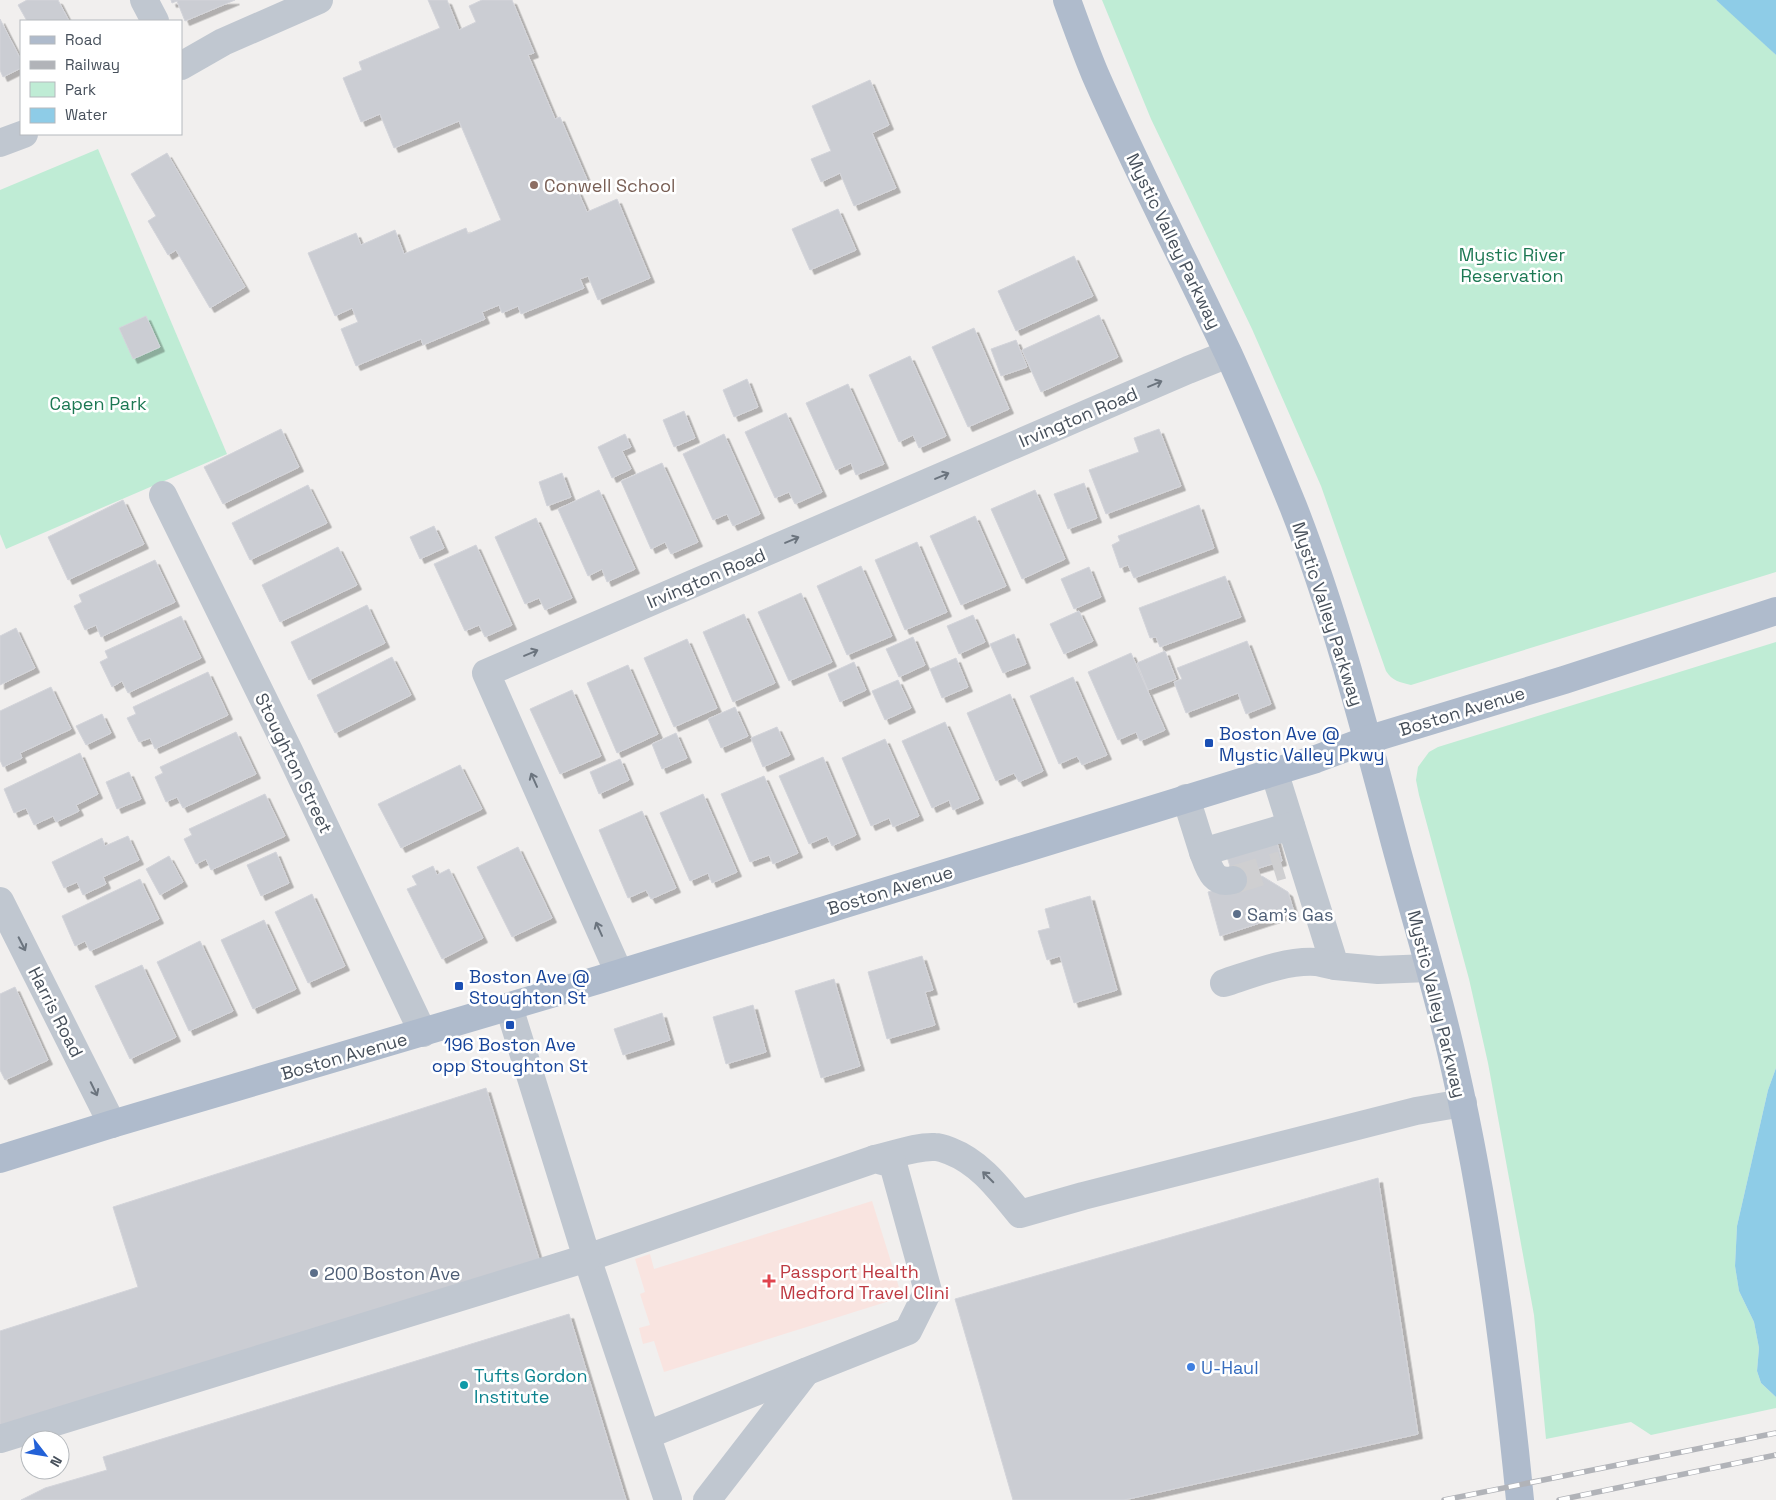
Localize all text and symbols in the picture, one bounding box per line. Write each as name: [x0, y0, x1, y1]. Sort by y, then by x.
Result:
legend: [20, 20, 182, 135]
text: Road: [65, 30, 102, 49]
text: Railway: [65, 55, 120, 74]
text: Park: [65, 80, 96, 99]
text: Water: [65, 105, 108, 124]
street label: Mystic Valley Parkway: [1121, 149, 1227, 333]
place label: Conwell School: [544, 174, 675, 197]
marker: Conwell School: [528, 179, 540, 191]
park label: Mystic River Reservation: [1459, 243, 1565, 287]
one-way arrow: [1147, 378, 1162, 388]
street label: Irvington Road: [1015, 382, 1141, 452]
park label: Capen Park: [49, 392, 147, 415]
one-way arrow: [934, 470, 949, 480]
street label: Mystic Valley Parkway: [1287, 519, 1369, 709]
one-way arrow: [785, 535, 800, 544]
street label: Irvington Road: [643, 543, 769, 613]
one-way arrow: [523, 648, 538, 658]
street label: Boston Avenue: [1396, 681, 1528, 741]
street label: Stoughton Street: [250, 689, 338, 837]
place label: Boston Ave @ Mystic Valley Pkwy: [1219, 722, 1385, 766]
marker: Boston Ave @ Mystic Valley Pkwy: [1203, 737, 1215, 749]
one-way arrow: [528, 773, 538, 788]
street label: Boston Avenue: [824, 860, 956, 920]
place label: Sam's Gas: [1247, 903, 1334, 926]
marker: Sam's Gas: [1231, 908, 1243, 920]
street label: Mystic Valley Parkway: [1403, 908, 1471, 1100]
one-way arrow: [594, 922, 604, 937]
one-way arrow: [18, 936, 27, 951]
street label: Harris Road: [23, 963, 89, 1061]
place label: Boston Ave @ Stoughton St: [469, 965, 590, 1009]
marker: Boston Ave @ Stoughton St: [453, 980, 465, 992]
marker: 196 Boston Ave opp Stoughton St: [504, 1019, 516, 1031]
street label: Boston Avenue: [278, 1027, 410, 1085]
place label: 196 Boston Ave opp Stoughton St: [432, 1033, 588, 1077]
one-way arrow: [90, 1082, 100, 1097]
one-way arrow: [982, 1171, 995, 1183]
place label: Passport Health Medford Travel Clini: [780, 1260, 949, 1304]
place label: 200 Boston Ave: [324, 1262, 460, 1285]
marker: 200 Boston Ave: [308, 1267, 320, 1279]
marker: Passport Health Medford Travel Clini: [762, 1274, 776, 1288]
place label: U-Haul: [1201, 1356, 1259, 1379]
marker: U-Haul: [1185, 1361, 1197, 1373]
place label: Tufts Gordon Institute: [474, 1364, 587, 1408]
marker: Tufts Gordon Institute: [458, 1379, 470, 1391]
north arrow: [20, 1430, 70, 1480]
text: N: [46, 1453, 66, 1470]

